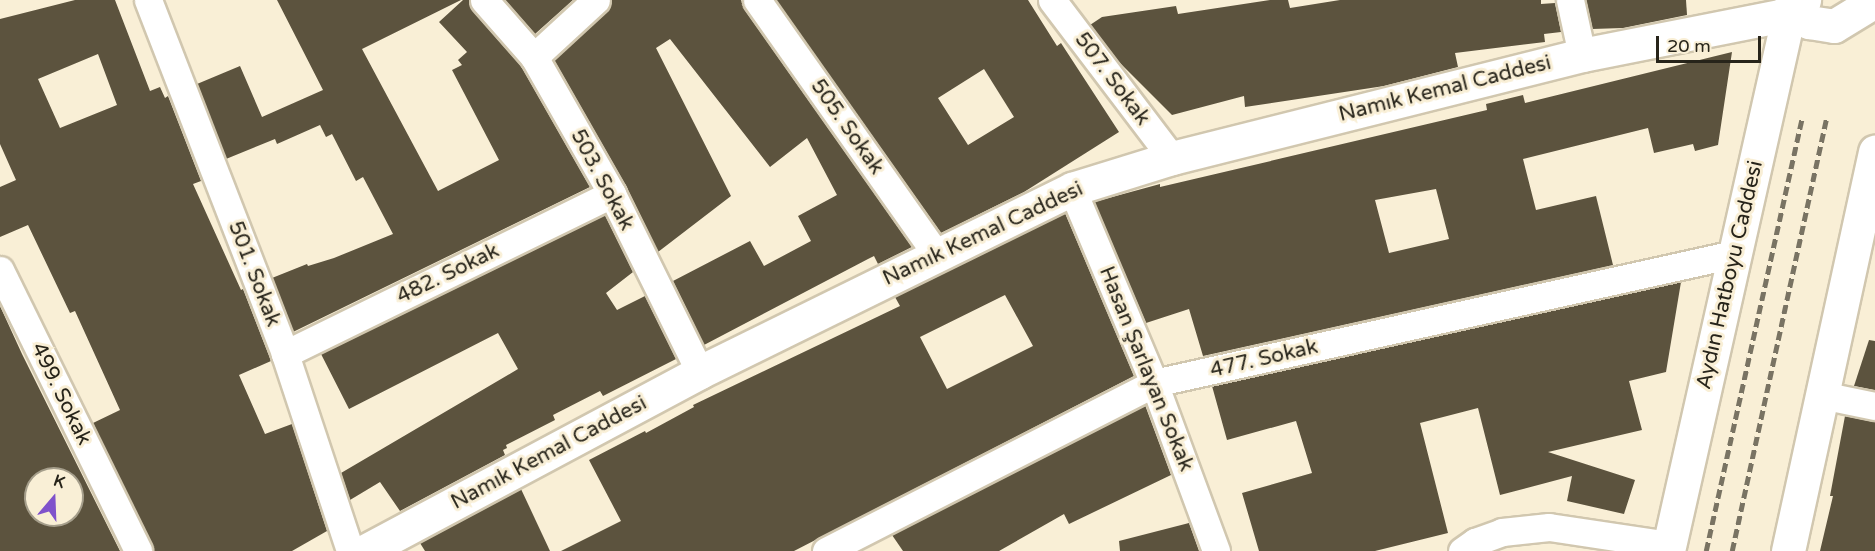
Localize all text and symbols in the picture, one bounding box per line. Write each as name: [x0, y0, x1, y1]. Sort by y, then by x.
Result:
scale bar: [1659, 24, 1764, 62]
street label: 507. Sokak: [1069, 28, 1155, 130]
text: 20 m: [1667, 35, 1711, 57]
street label: Namık Kemal Caddesi: [1336, 50, 1554, 128]
street label: 505. Sokak: [805, 75, 889, 179]
street label: 503. Sokak: [565, 125, 639, 235]
street label: Aydın Hatboyu Caddesi: [1691, 158, 1769, 392]
street label: Namık Kemal Caddesi: [879, 177, 1087, 291]
street label: 501. Sokak: [222, 218, 286, 330]
street label: 482. Sokak: [393, 238, 503, 310]
street label: Hasan Şarlayan Sokak: [1093, 263, 1199, 475]
street label: 477. Sokak: [1208, 334, 1320, 384]
street label: 499. Sokak: [25, 339, 97, 449]
street label: Namık Kemal Caddesi: [447, 391, 651, 515]
north arrow: [24, 467, 84, 527]
text: K: [51, 471, 68, 493]

